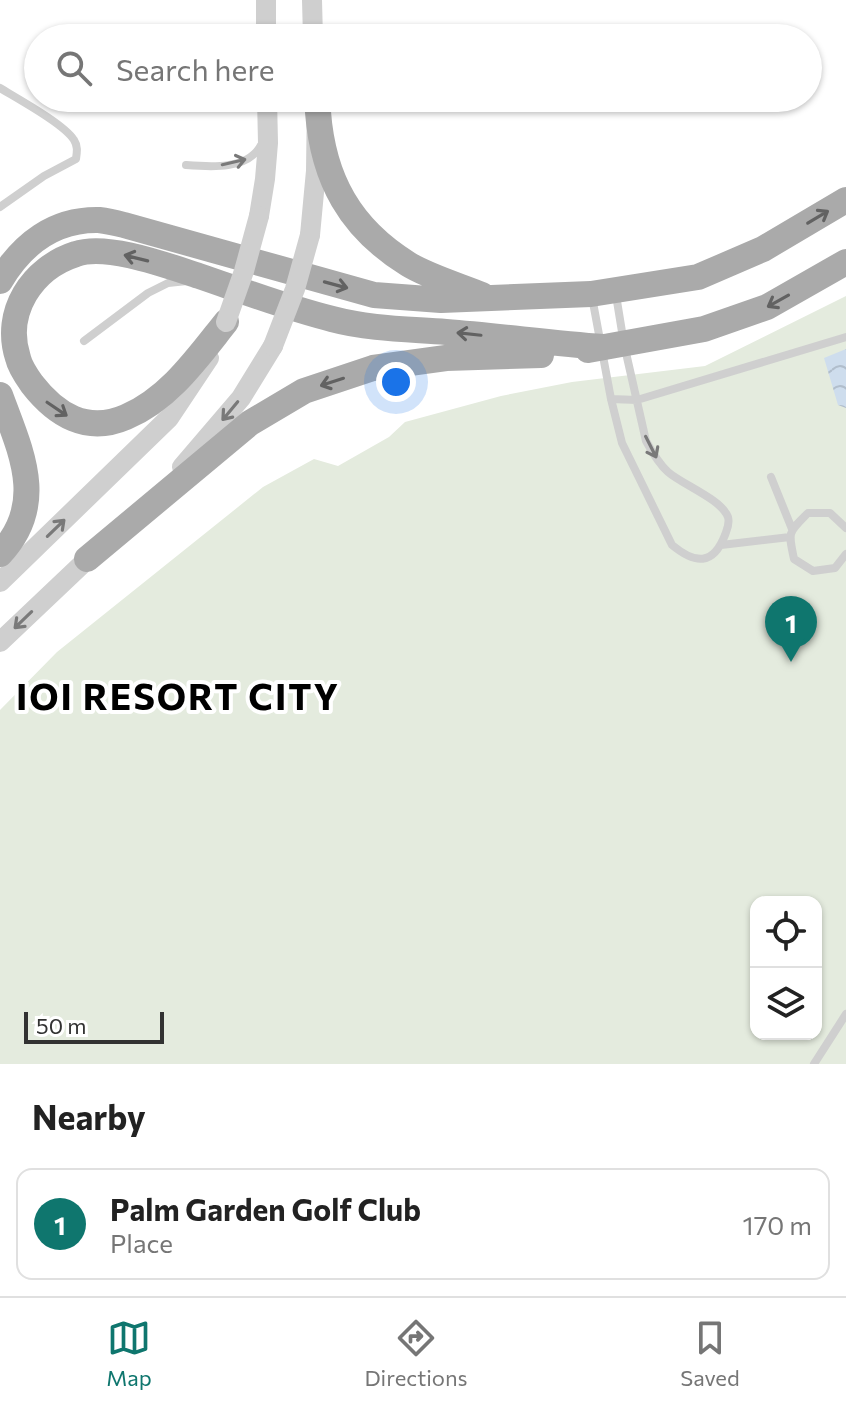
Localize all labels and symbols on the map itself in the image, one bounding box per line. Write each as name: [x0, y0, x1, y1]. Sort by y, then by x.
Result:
one-way arrow: [221, 154, 247, 169]
one-way arrow: [805, 209, 829, 224]
one-way arrow: [123, 249, 149, 264]
one-way arrow: [323, 279, 349, 294]
one-way arrow: [767, 293, 790, 309]
one-way arrow: [456, 327, 483, 342]
your location: [376, 362, 416, 402]
one-way arrow: [320, 376, 345, 390]
one-way arrow: [46, 400, 68, 417]
one-way arrow: [221, 401, 239, 421]
one-way arrow: [644, 435, 660, 459]
one-way arrow: [46, 519, 65, 538]
pin: 1: [765, 596, 817, 662]
one-way arrow: [14, 610, 33, 629]
district label: IOI RESORT CITY: [16, 673, 340, 717]
scale bar: [24, 1008, 164, 1044]

